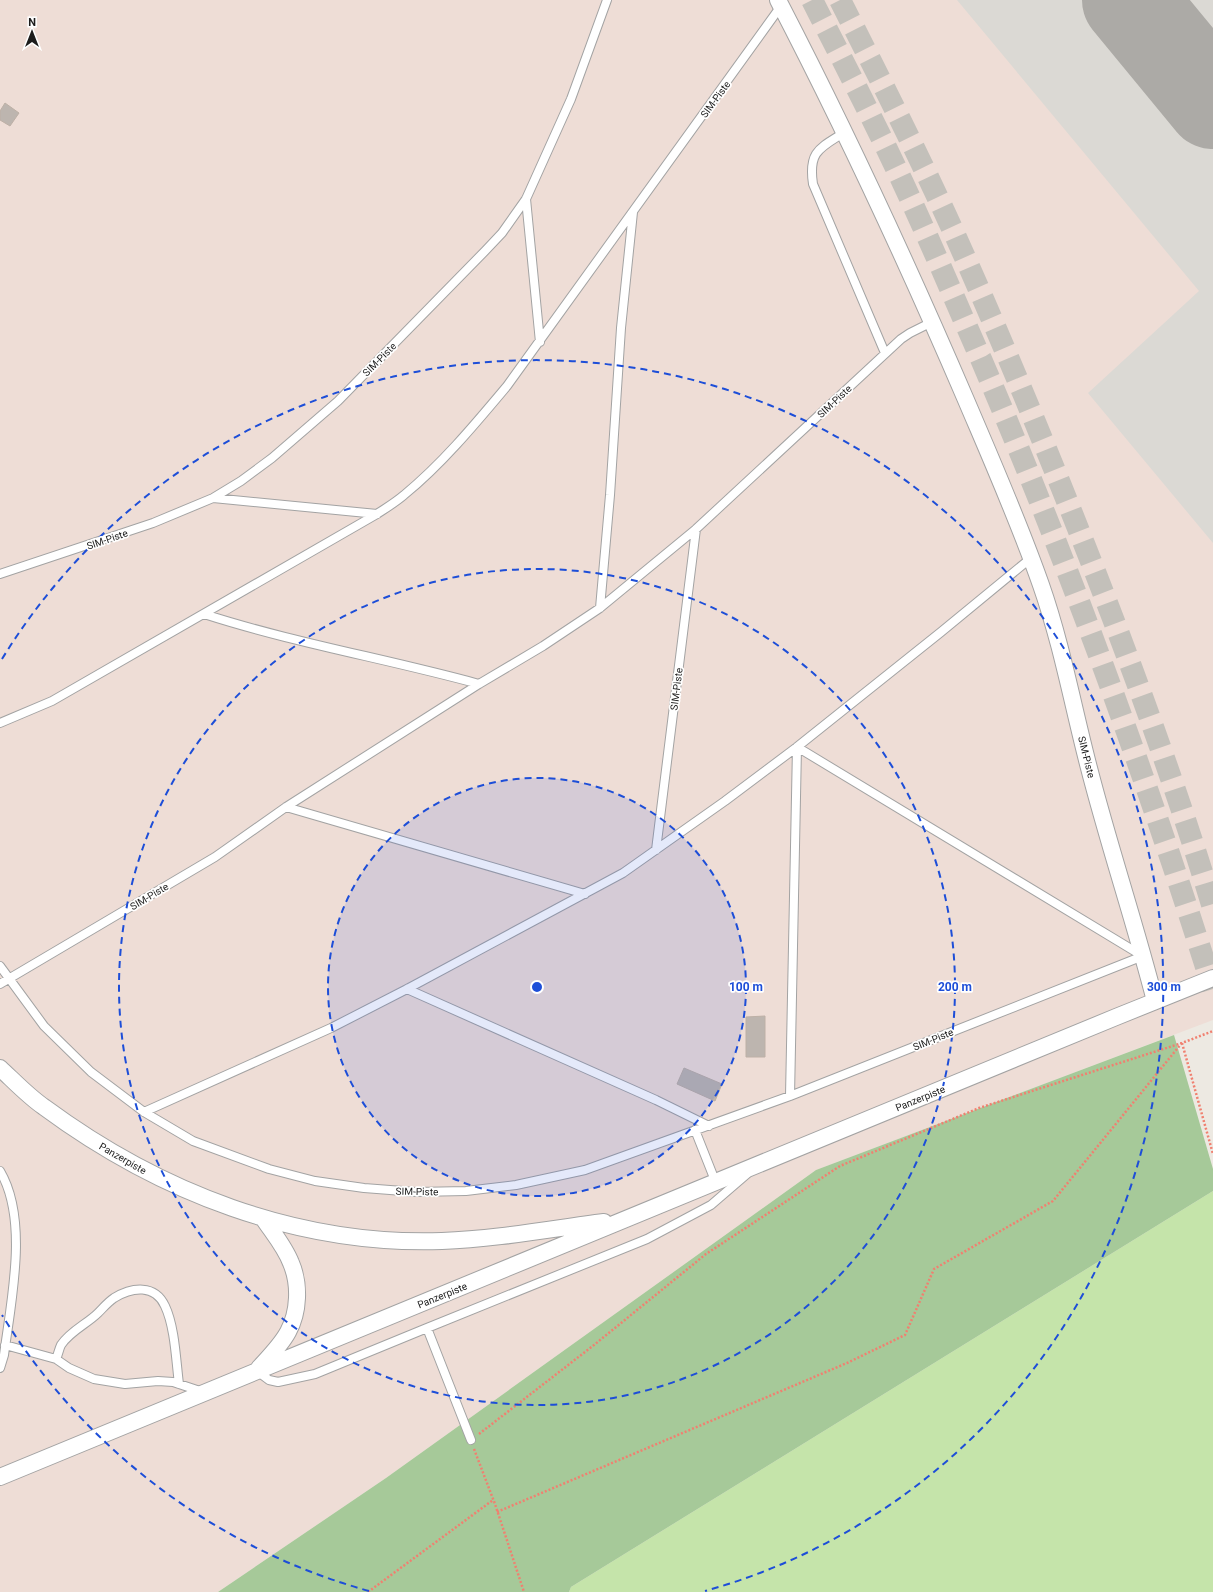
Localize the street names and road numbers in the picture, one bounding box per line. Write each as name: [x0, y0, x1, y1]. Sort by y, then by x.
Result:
street label: SIM-Piste: [698, 79, 732, 120]
street label: SIM-Piste: [360, 340, 398, 378]
street label: SIM-Piste: [815, 383, 854, 420]
street label: SIM-Piste: [85, 527, 129, 552]
street label: SIM-Piste: [668, 667, 685, 711]
street label: SIM-Piste: [1076, 735, 1097, 779]
street label: SIM-Piste: [128, 881, 170, 912]
street label: SIM-Piste: [911, 1026, 955, 1053]
street label: Panzerpiste: [894, 1084, 947, 1113]
street label: Panzerpiste: [97, 1141, 148, 1176]
street label: SIM-Piste: [396, 1186, 438, 1197]
street label: Panzerpiste: [416, 1281, 469, 1310]

